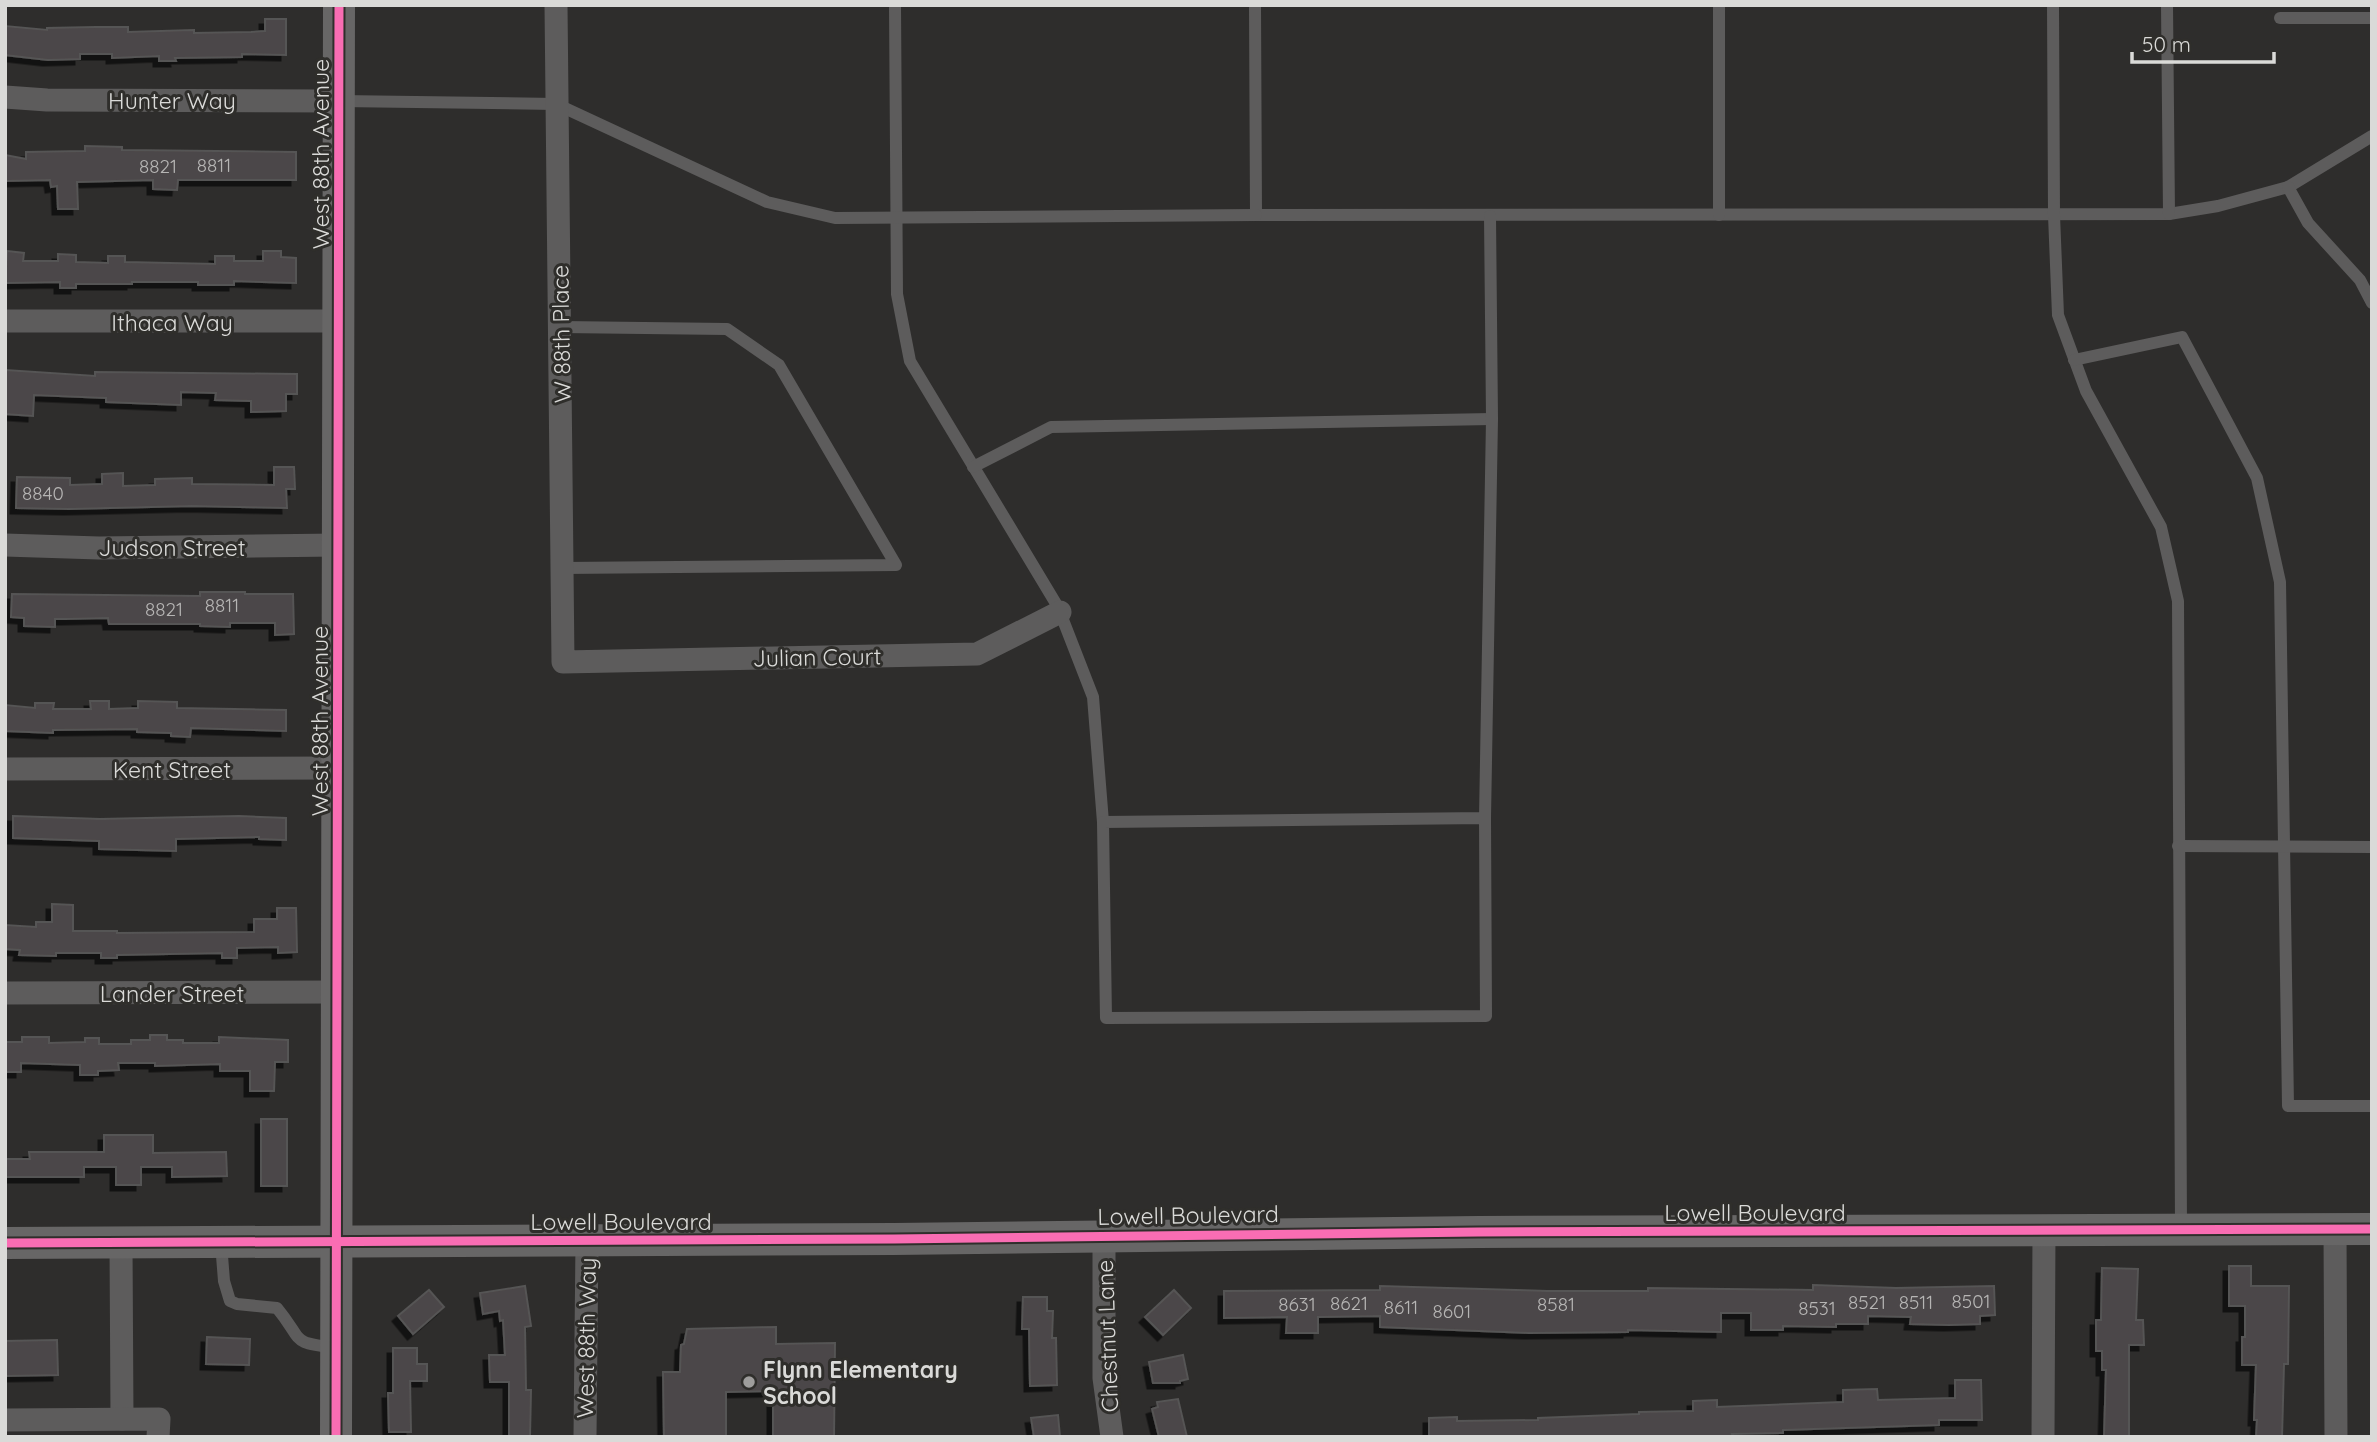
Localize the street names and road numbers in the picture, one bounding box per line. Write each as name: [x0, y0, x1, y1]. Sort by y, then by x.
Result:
street label: West 88th Avenue: [306, 59, 335, 249]
street label: Hunter Way: [108, 86, 236, 115]
street label: W 88th Place: [545, 265, 577, 403]
street label: Ithaca Way: [111, 308, 233, 337]
street label: Judson Street: [98, 533, 246, 562]
street label: West 88th Avenue: [305, 626, 334, 816]
street label: Julian Court: [752, 641, 882, 673]
street label: Kent Street: [113, 755, 231, 784]
street label: Lander Street: [100, 979, 244, 1008]
street label: Lowell Boulevard: [1664, 1198, 1846, 1227]
street label: Lowell Boulevard: [1097, 1199, 1279, 1231]
street label: Lowell Boulevard: [530, 1207, 712, 1236]
street label: West 88th Way: [570, 1257, 602, 1419]
street label: Chestnut Lane: [1090, 1259, 1124, 1413]

